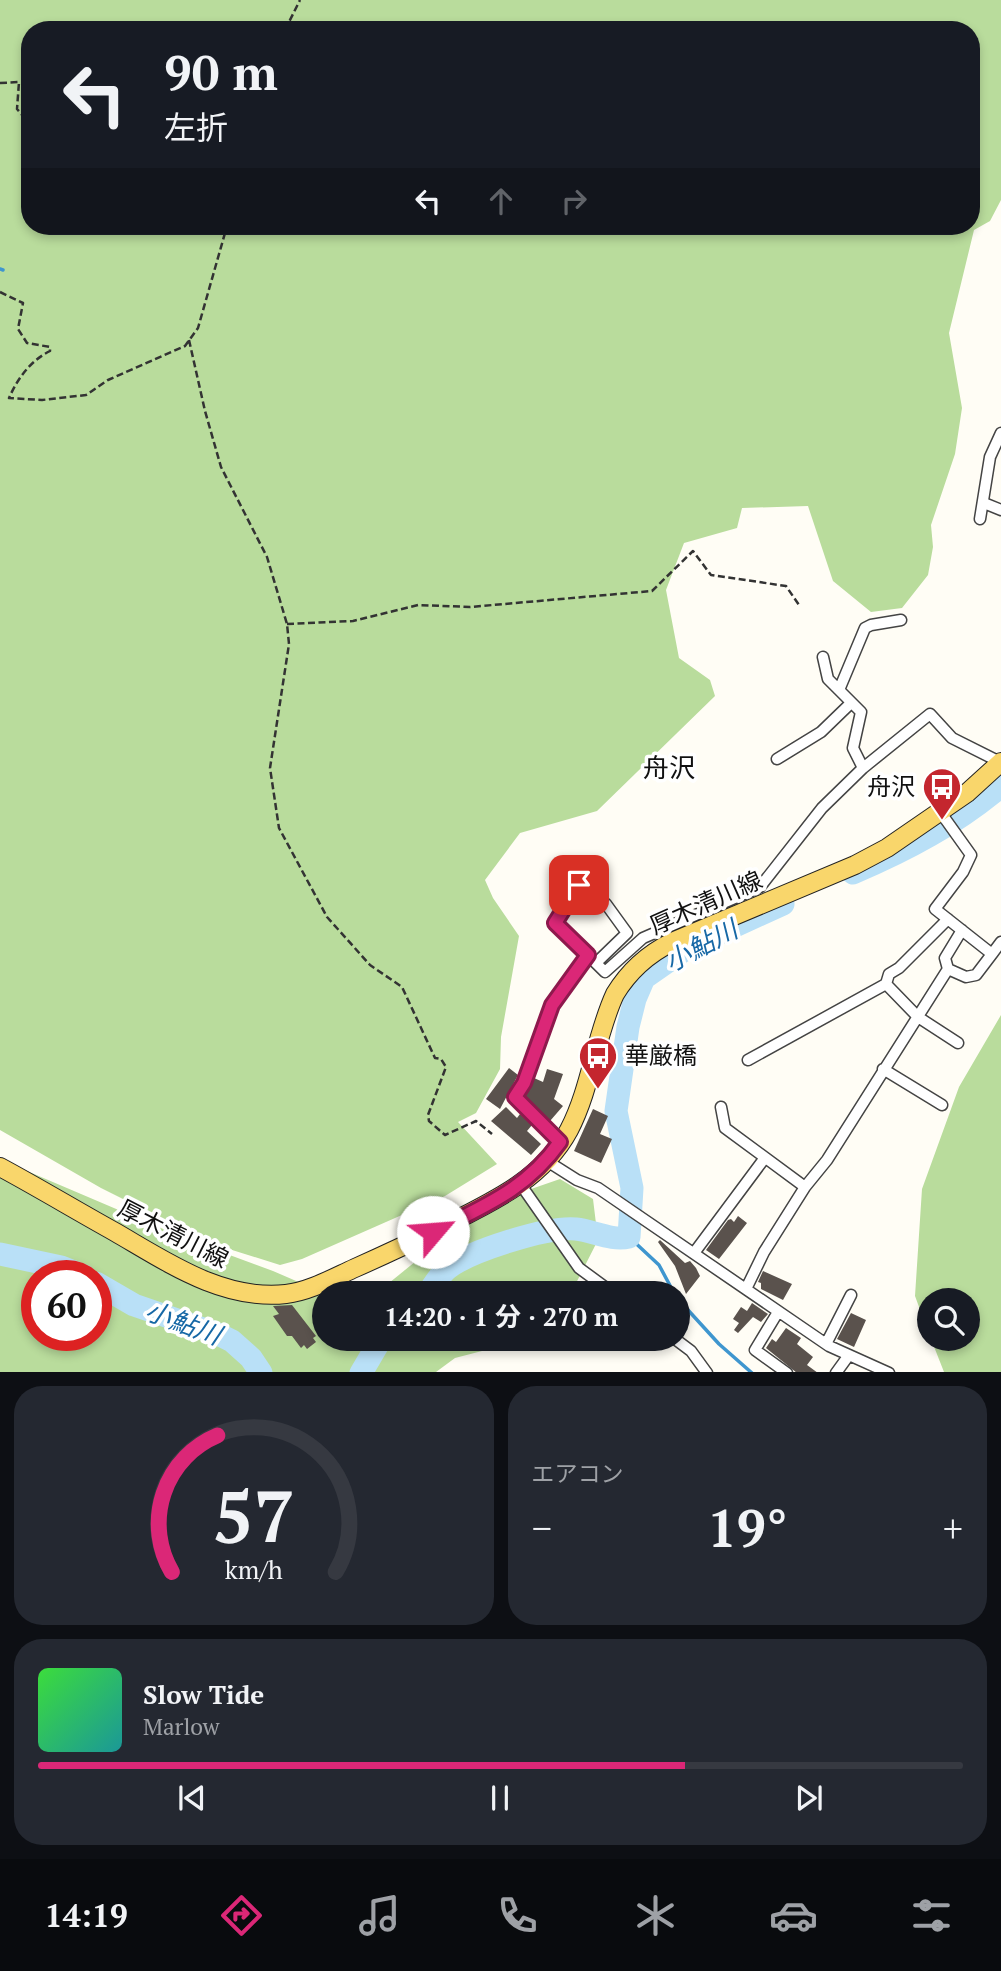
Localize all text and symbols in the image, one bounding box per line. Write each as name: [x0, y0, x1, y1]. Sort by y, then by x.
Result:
text: 90 m: [164, 39, 278, 104]
icon: left: [49, 49, 140, 140]
text: 左折: [164, 106, 228, 148]
icon: left: [409, 182, 447, 220]
icon: ahead: [482, 182, 520, 220]
icon: right: [555, 182, 593, 220]
district label: 舟沢: [643, 750, 695, 784]
bus stop icon: 舟沢: [921, 766, 963, 821]
place label: 舟沢: [867, 770, 915, 802]
pin: [549, 855, 609, 915]
street label: 厚木清川線: [644, 863, 767, 941]
icon: arrive: [560, 866, 598, 904]
water label: 小鮎川: [658, 910, 746, 978]
bus stop icon: 華厳橋: [577, 1035, 619, 1090]
place label: 華厳橋: [625, 1039, 697, 1071]
street label: 厚木清川線: [113, 1192, 234, 1275]
position arrow: [396, 1195, 470, 1269]
speed limit sign: 60: [21, 1260, 112, 1351]
map controls: [917, 1288, 980, 1351]
button: search: [917, 1288, 980, 1351]
water label: 小鮎川: [141, 1293, 229, 1352]
text: 14:20 · 1 分 · 270 m: [384, 1299, 618, 1333]
text: エアコン: [532, 1458, 624, 1489]
text: 57: [213, 1466, 295, 1563]
text: 19°: [707, 1493, 787, 1562]
text: −: [532, 1503, 552, 1553]
text: +: [943, 1503, 963, 1553]
text: km/h: [225, 1552, 283, 1585]
text: Slow Tide: [143, 1677, 264, 1711]
text: Marlow: [143, 1711, 220, 1742]
icon: previous: [173, 1779, 211, 1817]
icon: pause: [481, 1779, 519, 1817]
icon: next: [790, 1779, 828, 1817]
icon: directions: [217, 1891, 266, 1940]
icon: music: [355, 1891, 404, 1940]
icon: phone: [493, 1891, 542, 1940]
icon: climate: [631, 1891, 680, 1940]
icon: car: [769, 1891, 818, 1940]
icon: filters: [907, 1891, 956, 1940]
text: 14:19: [45, 1894, 128, 1936]

